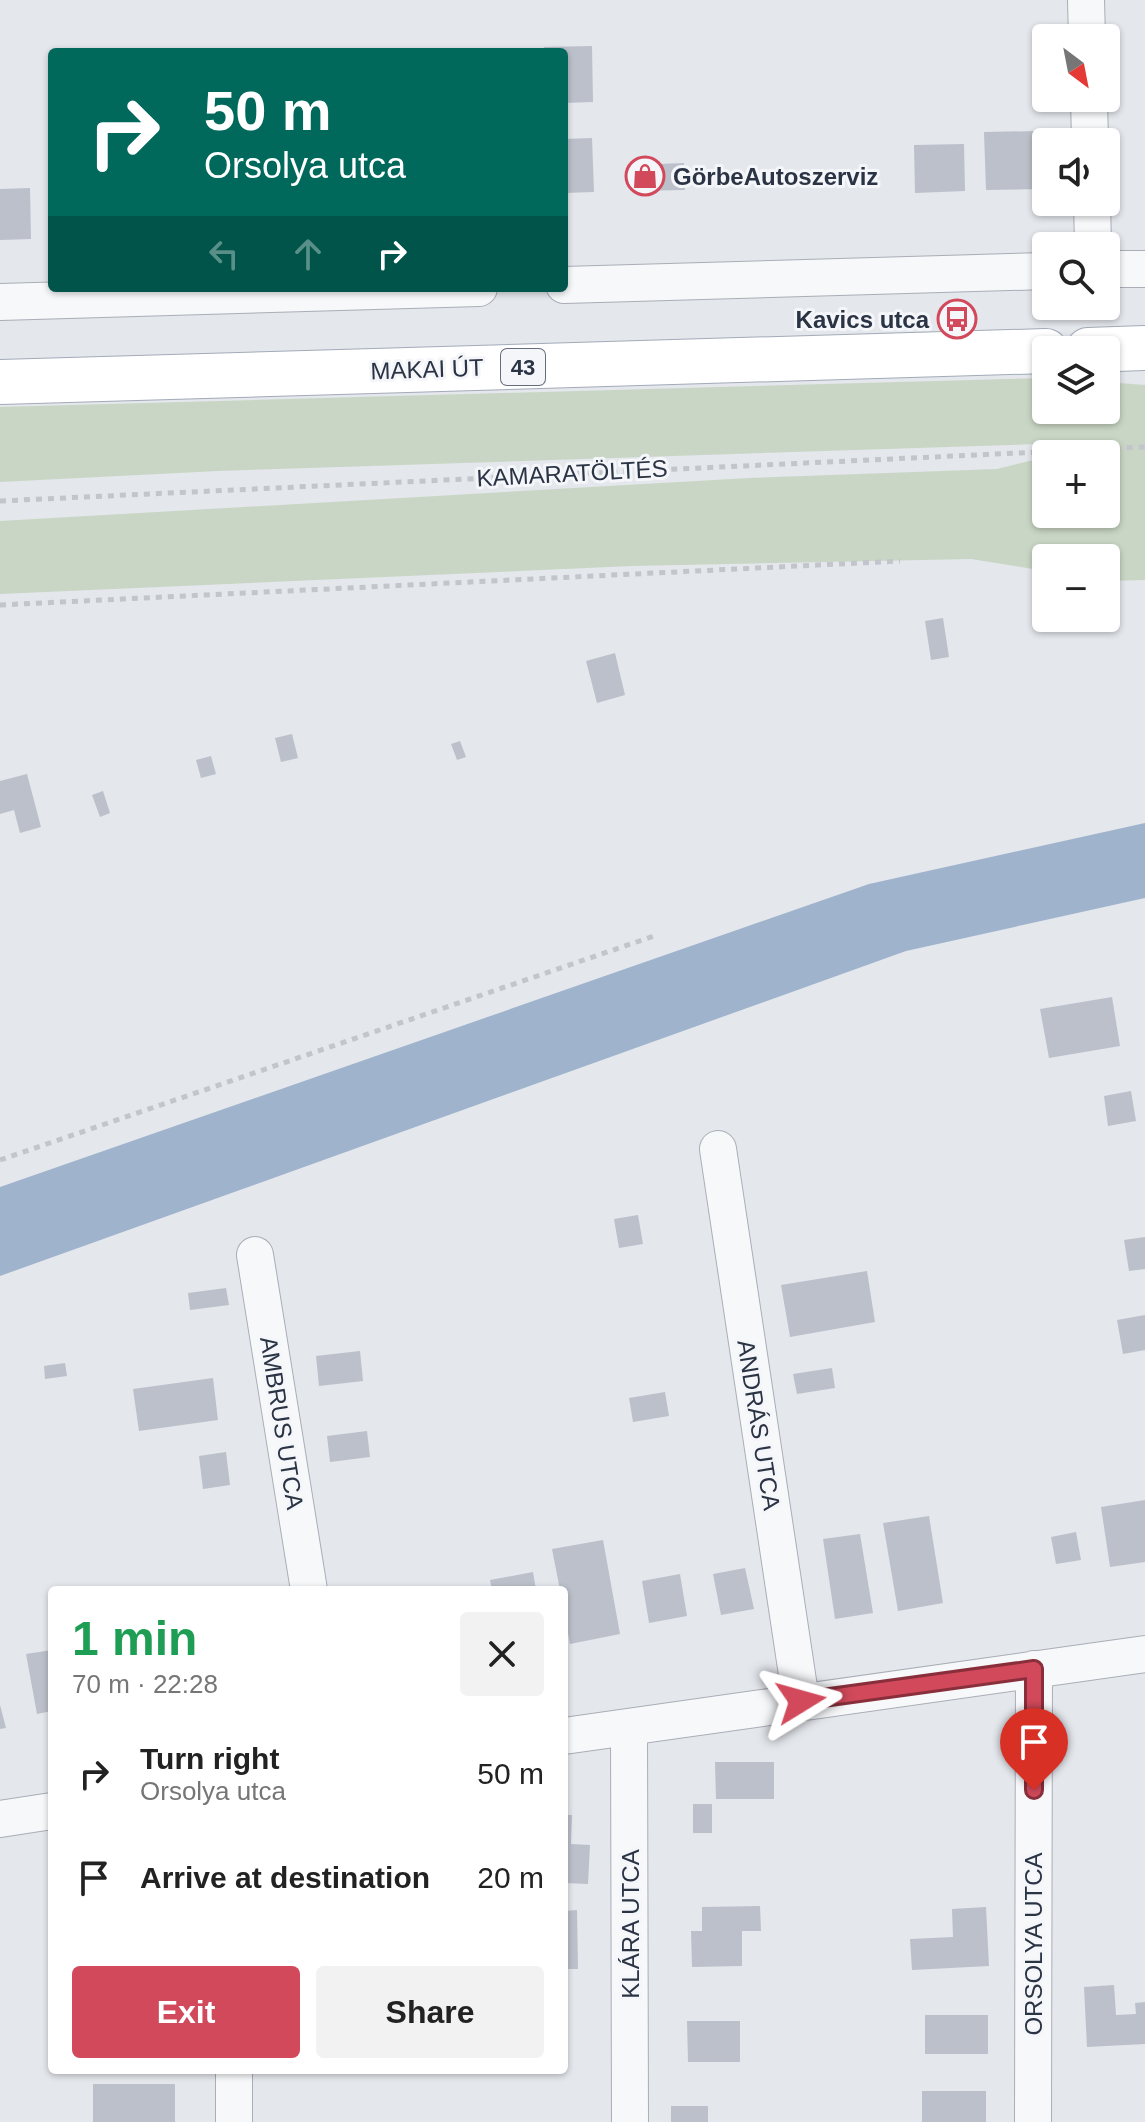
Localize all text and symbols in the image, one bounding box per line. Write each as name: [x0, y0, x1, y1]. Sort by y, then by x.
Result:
north arrow: [1032, 24, 1120, 112]
map controls: [1032, 24, 1120, 632]
text: 50 m: [204, 79, 332, 142]
icon: right: [72, 80, 176, 184]
button: sound: [1032, 128, 1120, 216]
text: Orsolya utca: [204, 145, 406, 186]
shop icon: GörbeAutoszerviz: [624, 155, 666, 197]
place label: GörbeAutoszerviz: [673, 163, 878, 190]
icon: left: [202, 232, 246, 276]
icon: ahead: [286, 232, 330, 276]
icon: right: [370, 232, 414, 276]
button: search: [1032, 232, 1120, 320]
bus stop icon: Kavics utca: [936, 298, 978, 340]
place label: Kavics utca: [796, 306, 930, 333]
button: layers: [1032, 336, 1120, 424]
road number: 43: [501, 349, 545, 385]
street label: MAKAI ÚT: [370, 354, 484, 384]
button: +: [1032, 440, 1120, 528]
street label: KAMARATÖLTÉS: [476, 455, 668, 491]
button: −: [1032, 544, 1120, 632]
street label: AMBRUS UTCA: [255, 1335, 309, 1511]
street label: ANDRÁS UTCA: [732, 1338, 786, 1512]
text: 1 min: [72, 1612, 197, 1665]
button: close: [460, 1612, 544, 1696]
position arrow: [759, 1659, 843, 1743]
text: 70 m · 22:28: [72, 1669, 218, 1699]
pin: [1000, 1708, 1068, 1790]
icon: arrive: [1012, 1720, 1056, 1764]
text: Turn right: [140, 1742, 279, 1775]
icon: right: [72, 1752, 116, 1796]
text: 50 m: [477, 1757, 544, 1790]
text: Orsolya utca: [140, 1776, 286, 1806]
street label: KLÁRA UTCA: [617, 1849, 644, 1999]
street label: ORSOLYA UTCA: [1020, 1852, 1047, 2036]
icon: arrive: [72, 1856, 116, 1900]
text: Arrive at destination: [140, 1861, 430, 1894]
text: 20 m: [477, 1861, 544, 1894]
button: Exit: [72, 1966, 300, 2058]
button: Share: [316, 1966, 544, 2058]

